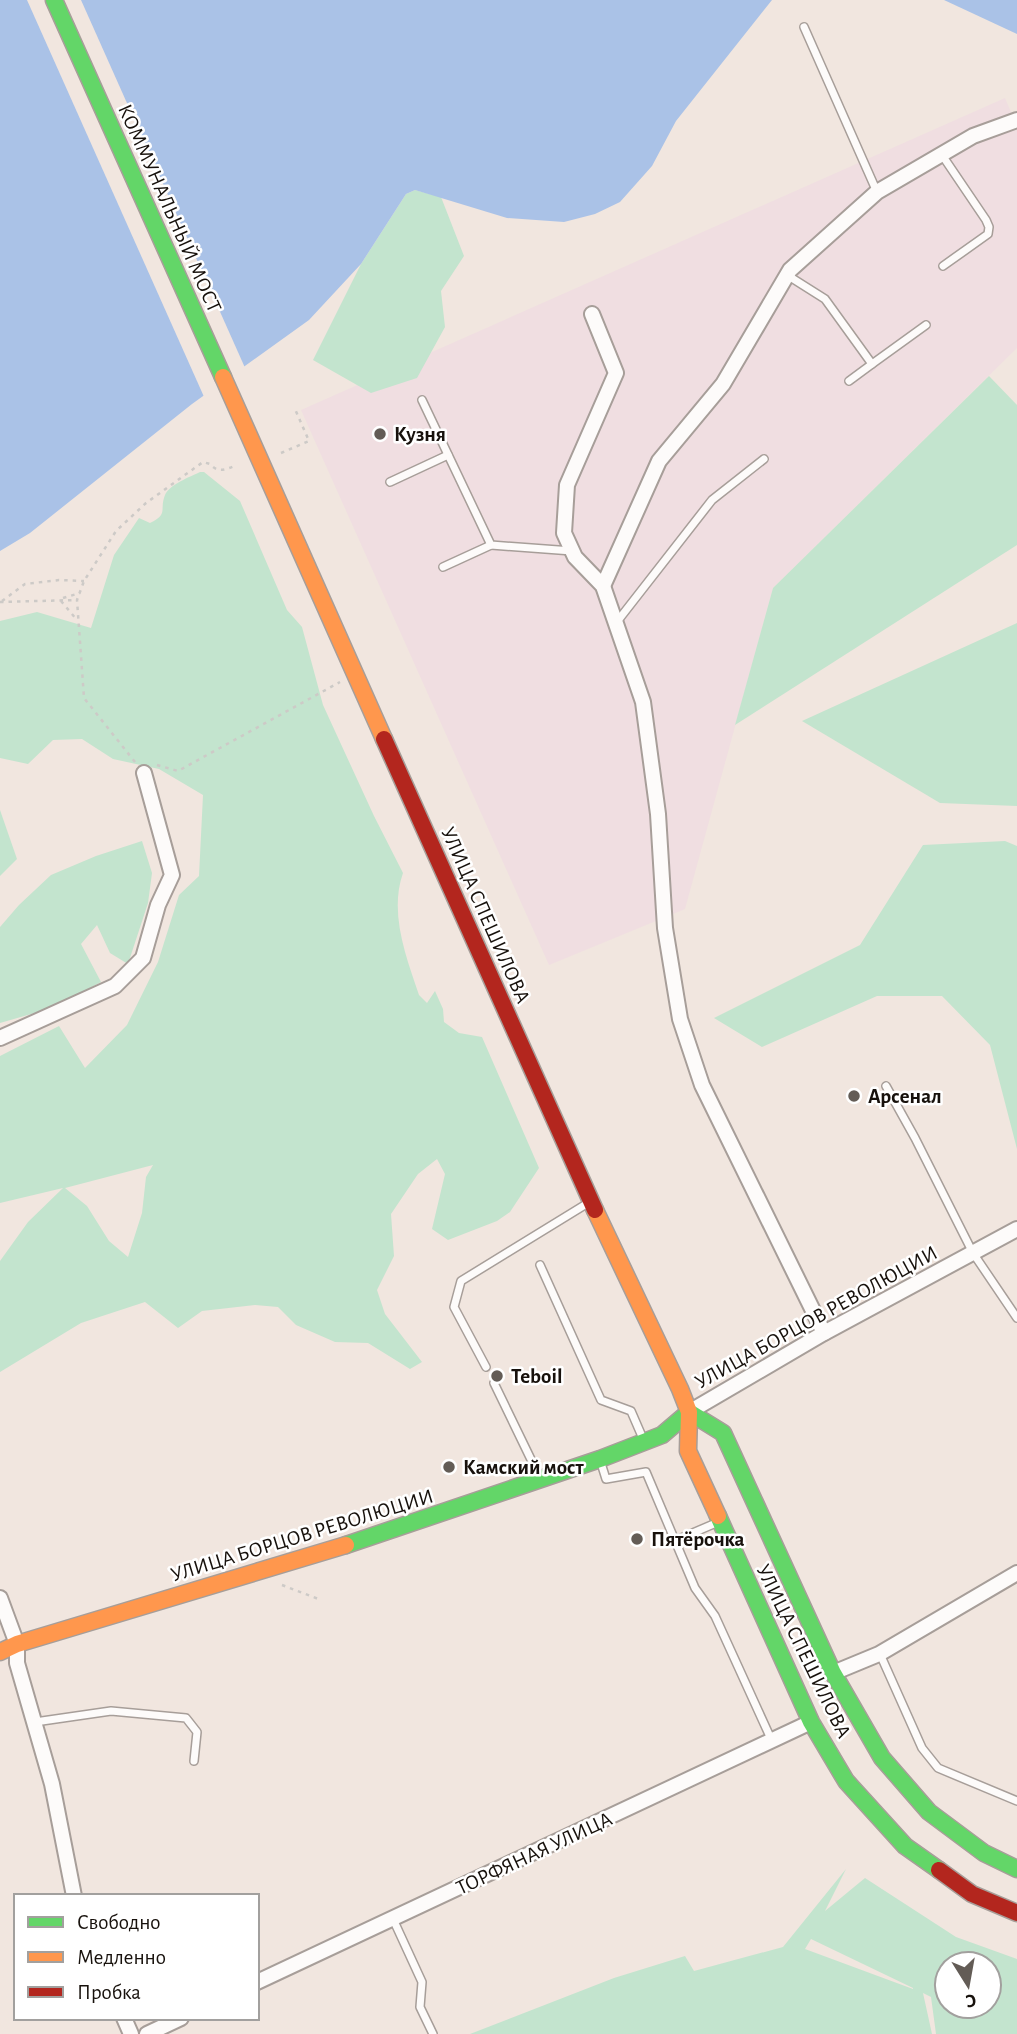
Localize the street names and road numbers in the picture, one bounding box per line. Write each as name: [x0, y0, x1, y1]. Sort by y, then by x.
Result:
street label: КОММУНАЛЬНЫЙ МОСТ: [114, 101, 226, 316]
street label: УЛИЦА СПЕШИЛОВА: [437, 824, 534, 1007]
street label: УЛИЦА БОРЦОВ РЕВОЛЮЦИИ: [692, 1242, 941, 1393]
street label: УЛИЦА БОРЦОВ РЕВОЛЮЦИИ: [168, 1485, 436, 1585]
street label: УЛИЦА СПЕШИЛОВА: [752, 1561, 855, 1741]
street label: ТОРФЯНАЯ УЛИЦА: [453, 1808, 615, 1899]

